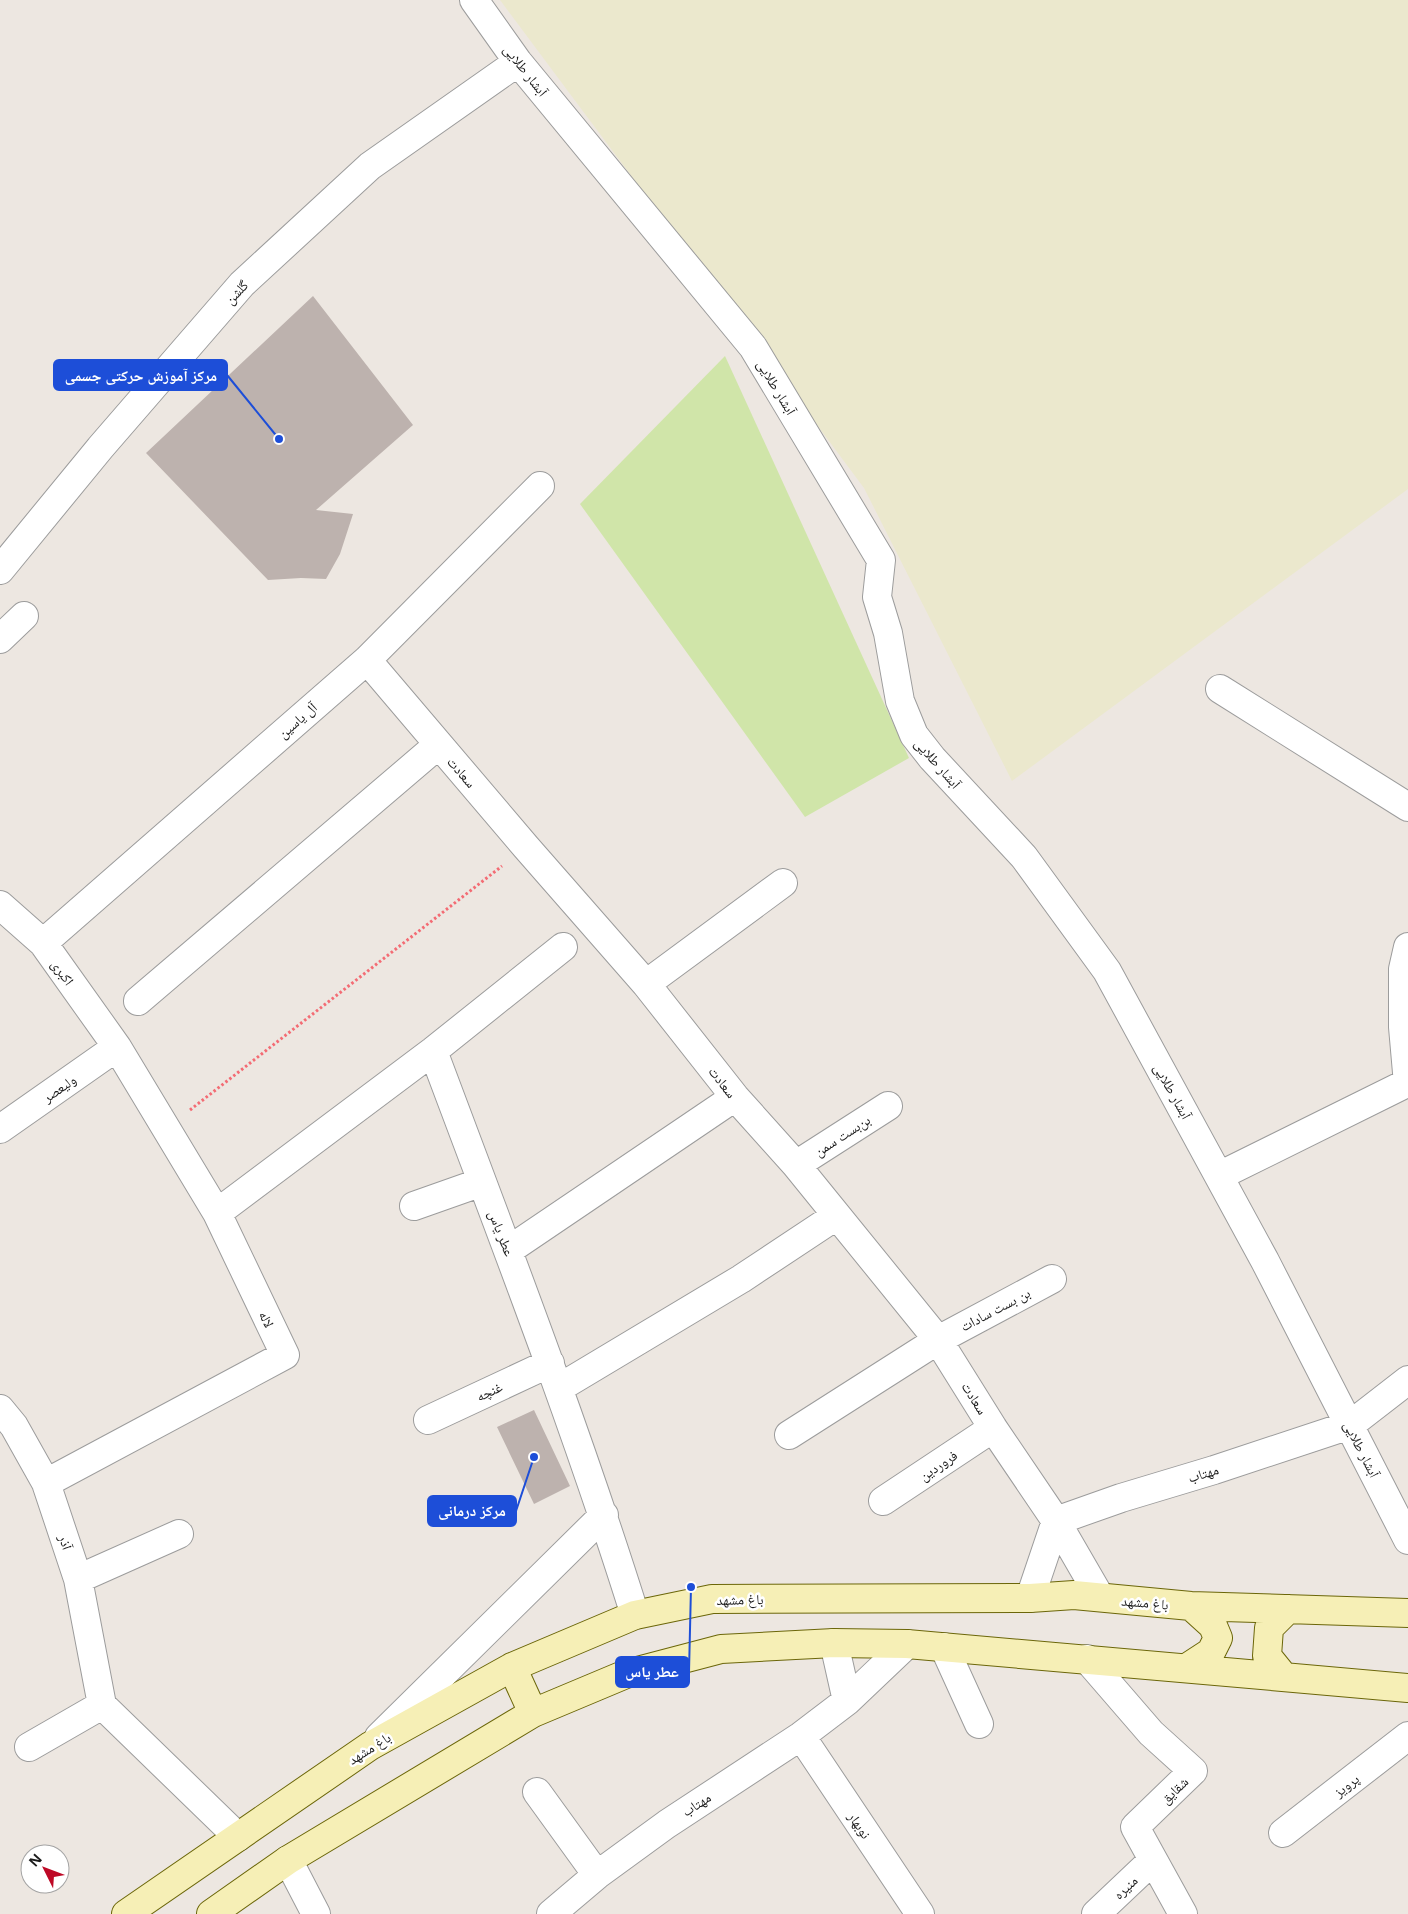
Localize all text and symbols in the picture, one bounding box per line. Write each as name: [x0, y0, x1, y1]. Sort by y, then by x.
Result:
street label: آبشار طلایی: [500, 40, 553, 100]
street label: گلشن: [220, 276, 252, 308]
street label: آبشار طلایی: [753, 356, 801, 419]
callout: مرکز آموزش حرکتی جسمی: [54, 360, 227, 390]
text: مرکز آموزش حرکتی جسمی: [65, 365, 217, 385]
street label: آل یاسین: [273, 697, 321, 742]
street label: آبشار طلایی: [911, 734, 966, 793]
street label: سعادت: [443, 753, 481, 791]
street label: اکبری: [47, 955, 79, 989]
street label: آبشار طلایی: [1150, 1060, 1196, 1123]
street label: سعادت: [705, 1062, 741, 1102]
street label: ولیعصر: [38, 1070, 80, 1107]
street label: بن‌بست سمن: [810, 1110, 874, 1160]
street label: عطر یاس: [485, 1207, 519, 1259]
street label: بن بست سادات: [957, 1283, 1033, 1335]
street label: لاله: [255, 1307, 279, 1331]
street label: غنچه: [473, 1377, 505, 1405]
street label: سعادت: [958, 1378, 992, 1418]
street label: آبشار طلایی: [1340, 1417, 1385, 1481]
street label: فروردین: [915, 1445, 961, 1485]
street label: مهتاب: [1185, 1459, 1221, 1487]
callout: مرکز درمانی: [428, 1496, 516, 1526]
text: مرکز درمانی: [438, 1500, 506, 1520]
street label: آذر: [54, 1531, 77, 1552]
street label: باغ مشهد: [716, 1589, 764, 1610]
street label: باغ مشهد: [1121, 1590, 1169, 1615]
callout: عطر یاس: [616, 1657, 689, 1687]
text: عطر یاس: [625, 1661, 679, 1681]
street label: باغ مشهد: [344, 1727, 395, 1769]
street label: پرویز: [1329, 1769, 1363, 1802]
street label: شقایق: [1156, 1772, 1193, 1809]
street label: مهتاب: [678, 1788, 714, 1820]
street label: نوبهار: [844, 1807, 876, 1842]
north arrow: [20, 1844, 70, 1894]
text: N: [24, 1849, 46, 1871]
street label: منیره: [1109, 1871, 1141, 1903]

